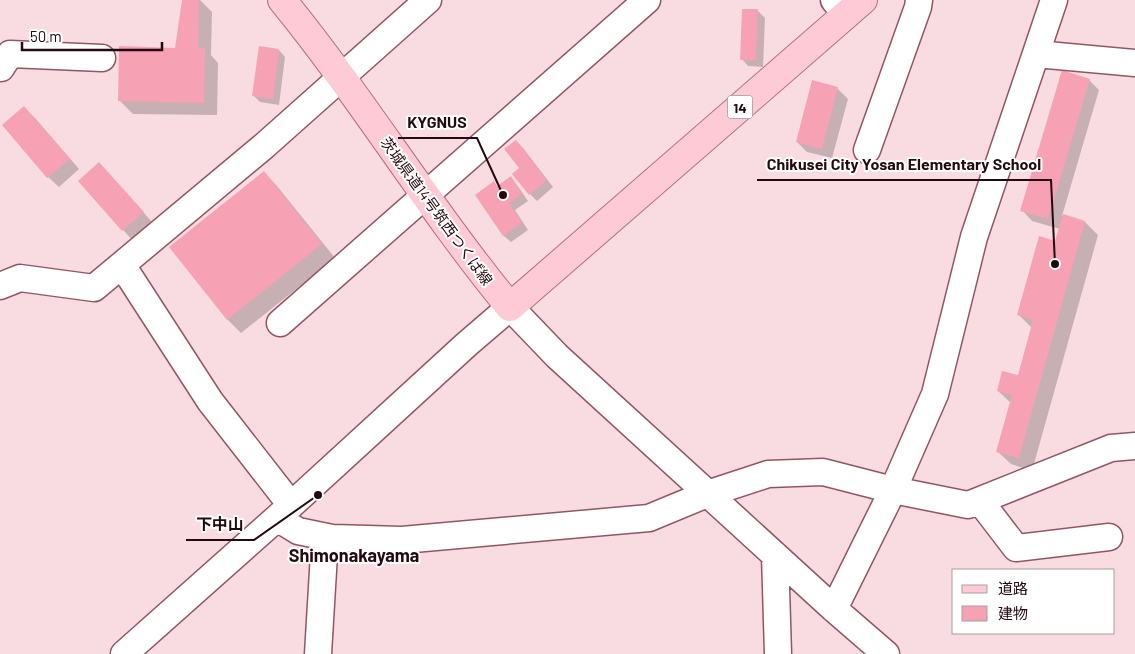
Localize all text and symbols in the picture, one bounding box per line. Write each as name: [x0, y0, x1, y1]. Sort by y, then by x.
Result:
scale bar: [22, 20, 162, 52]
text: 50 m: [30, 27, 62, 45]
road number: 14: [728, 95, 752, 118]
callout: KYGNUS: [398, 107, 477, 138]
text: KYGNUS: [407, 112, 467, 131]
street label: 茨城県道14号筑西つくば線: [377, 133, 497, 289]
callout: Chikusei City Yosan Elementary School: [757, 149, 1051, 180]
text: Chikusei City Yosan Elementary School: [767, 154, 1041, 173]
callout: 下中山: [186, 509, 254, 540]
text: 下中山: [196, 514, 244, 533]
district label: Shimonakayama: [289, 544, 419, 566]
legend: [952, 569, 1115, 634]
text: 道路: [998, 579, 1028, 597]
text: 建物: [998, 604, 1028, 622]

